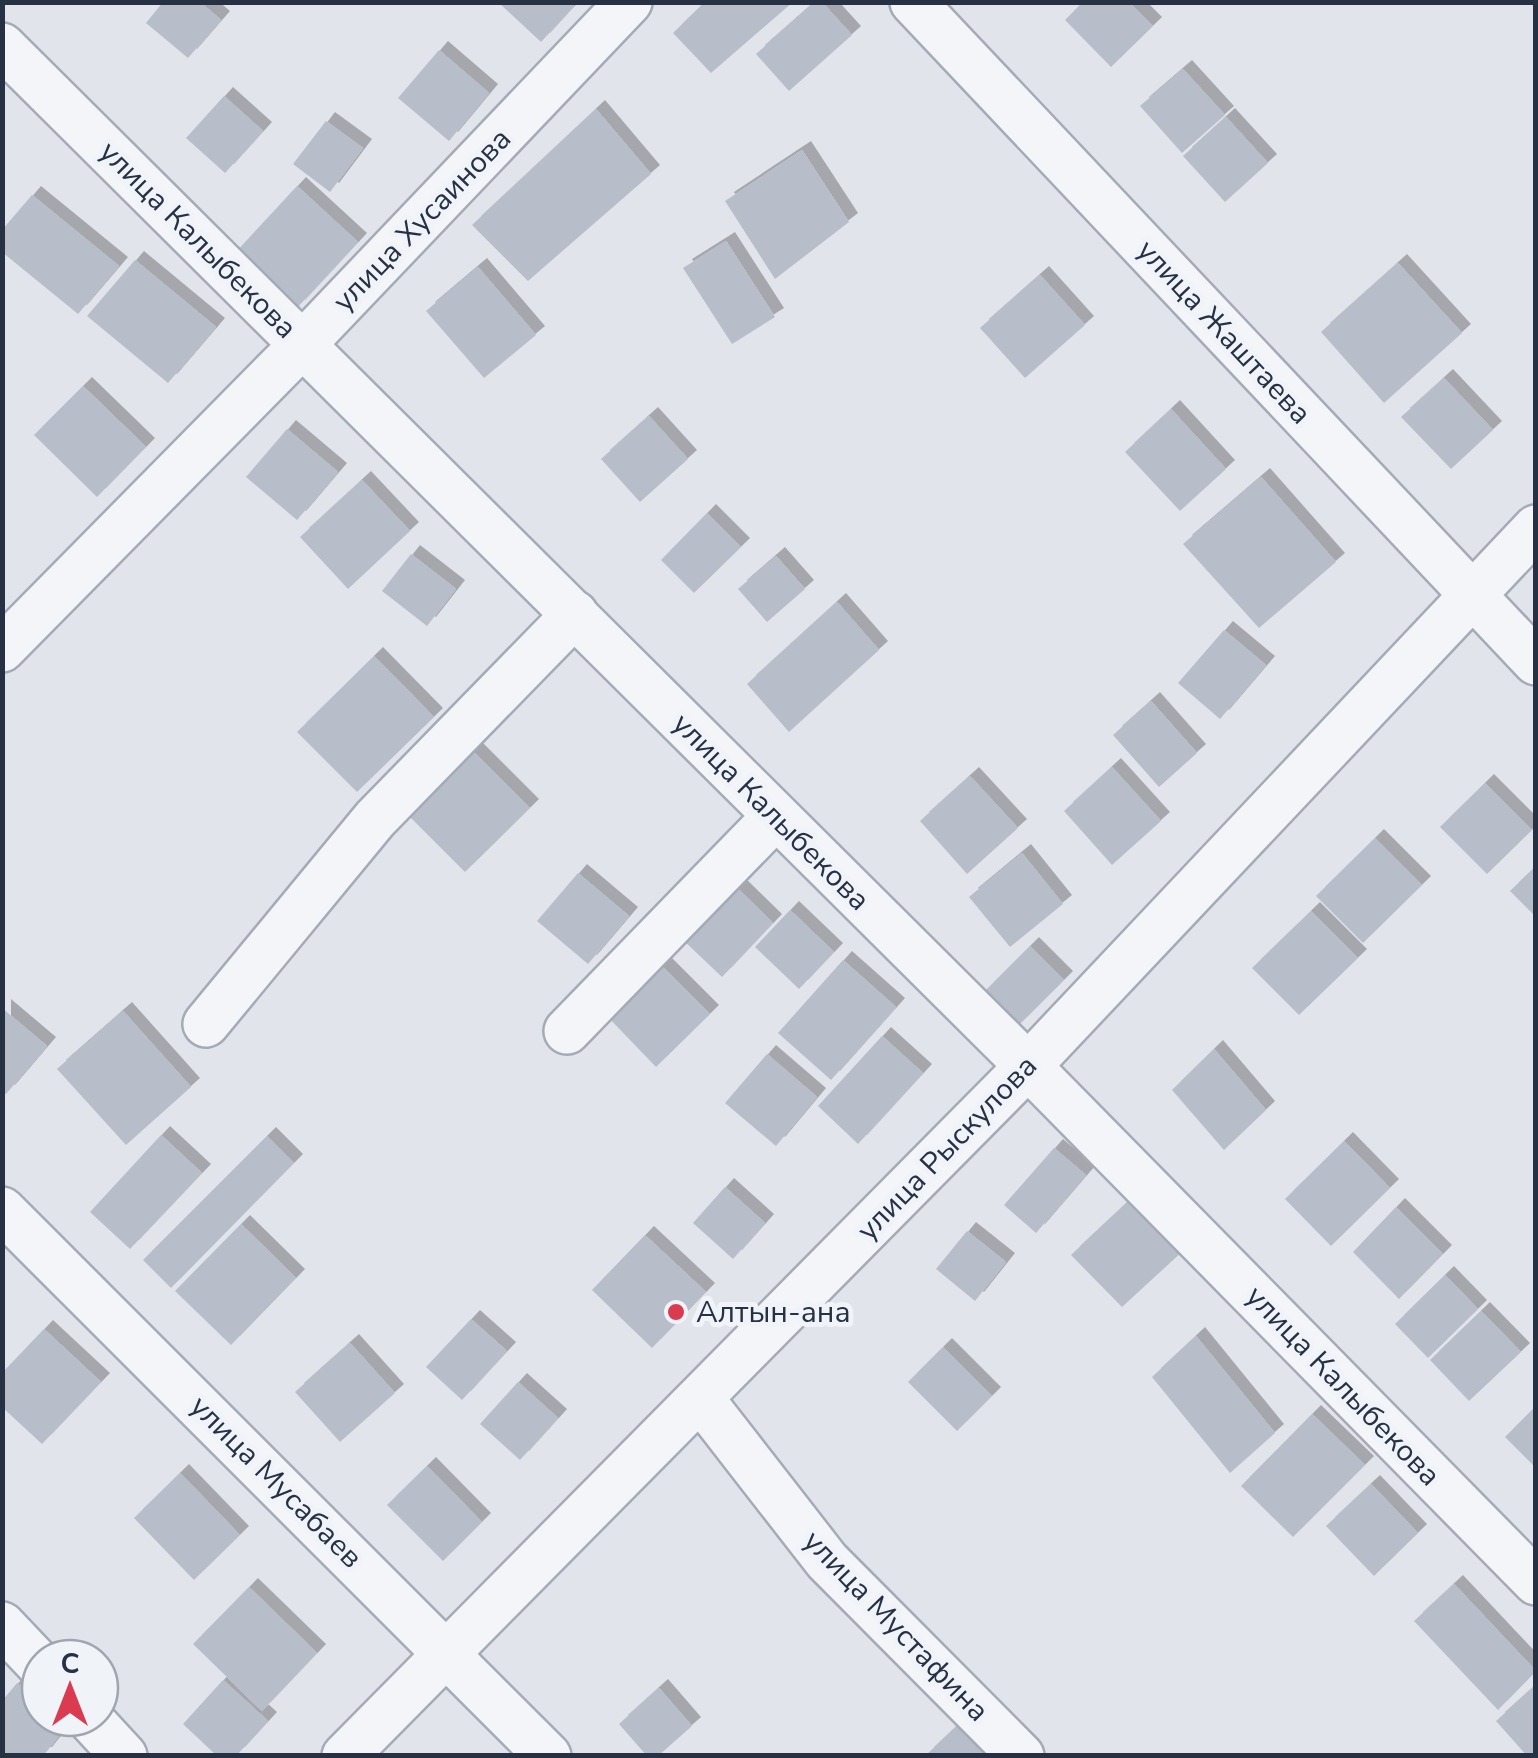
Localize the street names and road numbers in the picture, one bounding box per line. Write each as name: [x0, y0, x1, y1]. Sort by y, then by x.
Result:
street label: улица Хусаинова: [324, 119, 520, 321]
street label: улица Калыбекова: [90, 132, 306, 348]
street label: улица Жаштаева: [1128, 231, 1320, 433]
street label: улица Калыбекова: [663, 704, 879, 920]
street label: улица Рыскулова: [848, 1046, 1046, 1250]
street label: улица Калыбекова: [1236, 1277, 1450, 1495]
street label: улица Мусабаев: [181, 1387, 371, 1577]
street label: улица Мустафина: [794, 1521, 998, 1731]

